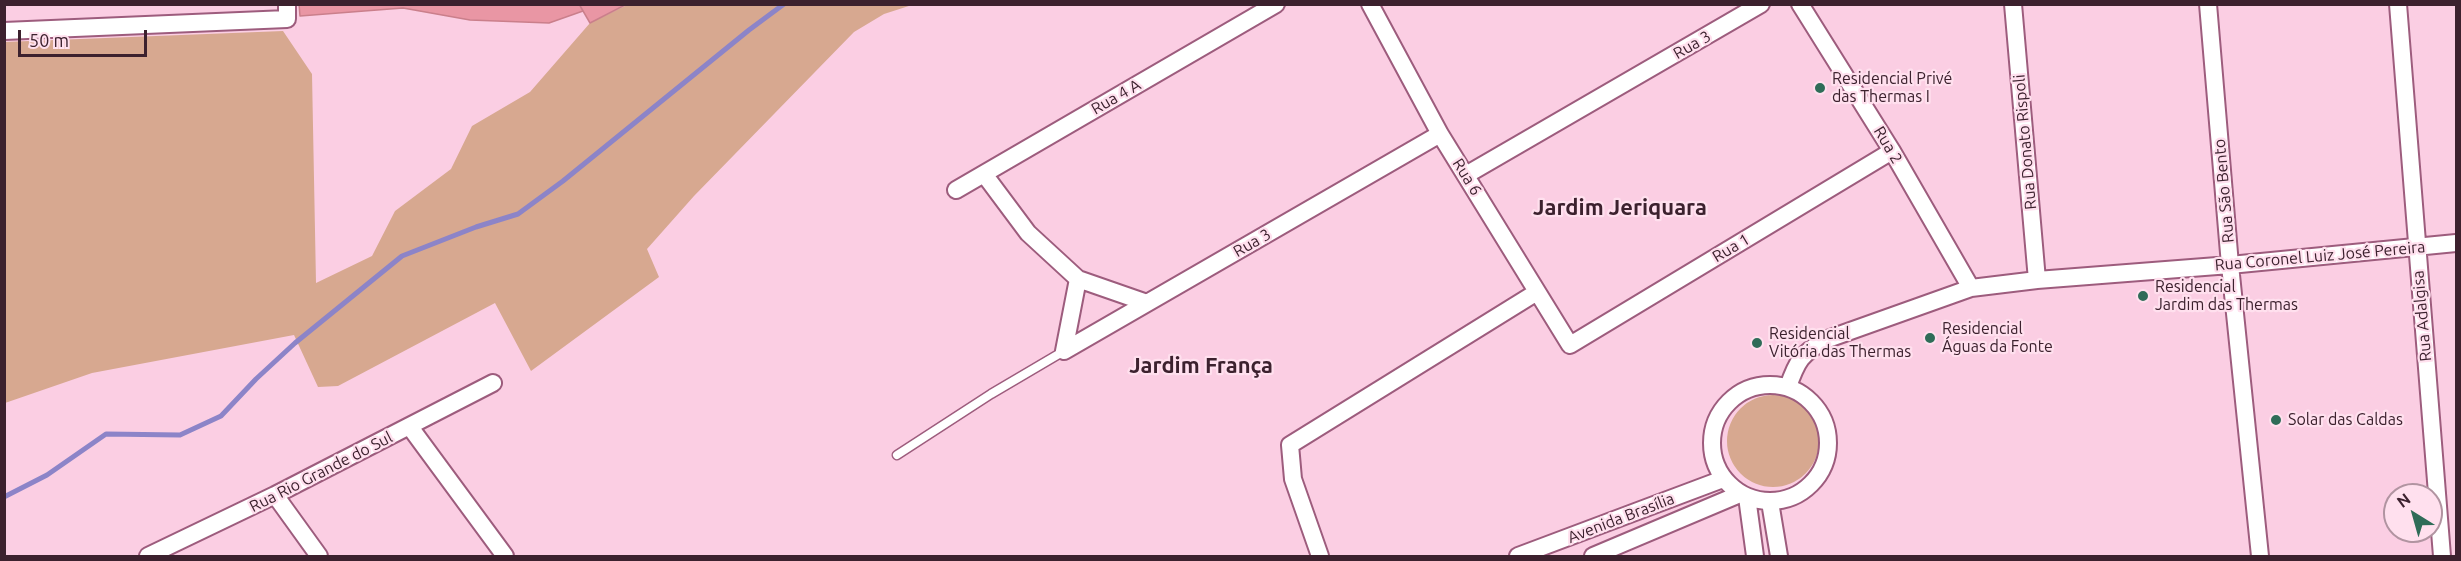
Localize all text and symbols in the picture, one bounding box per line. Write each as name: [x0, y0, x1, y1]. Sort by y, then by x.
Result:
scale bar: [21, 18, 150, 56]
street label: Rua 3: [1670, 27, 1714, 63]
text: 50 m: [29, 30, 69, 50]
place label: Residencial Privé das Thermas I: [1832, 69, 1952, 107]
street label: Rua Donato Rispoli: [2010, 73, 2040, 211]
street label: Rua 4 A: [1088, 75, 1144, 119]
marker: Residencial Privé das Thermas I: [1813, 81, 1827, 95]
street label: Rua 2: [1869, 123, 1907, 167]
street label: Rua São Bento: [2210, 138, 2238, 244]
street label: Rua 6: [1448, 155, 1486, 199]
district label: Jardim Jeriquara: [1533, 195, 1707, 221]
street label: Rua 3: [1230, 225, 1274, 261]
street label: Rua 1: [1709, 229, 1753, 267]
street label: Rua Coronel Luiz José Pereira: [2214, 237, 2426, 275]
street label: Rua Adalgisa: [2408, 270, 2436, 362]
place label: Residencial Jardim das Thermas: [2155, 277, 2298, 315]
marker: Residencial Jardim das Thermas: [2136, 289, 2150, 303]
place label: Residencial Águas da Fonte: [1942, 319, 2053, 357]
place label: Residencial Vitória das Thermas: [1769, 324, 1911, 362]
marker: Residencial Águas da Fonte: [1923, 331, 1937, 345]
marker: Residencial Vitória das Thermas: [1750, 336, 1764, 350]
district label: Jardim França: [1129, 353, 1273, 379]
place label: Solar das Caldas: [2288, 410, 2403, 430]
marker: Solar das Caldas: [2269, 413, 2283, 427]
street label: Rua Rio Grande do Sul: [246, 428, 396, 516]
north arrow: [2383, 483, 2443, 543]
street label: Avenida Brasília: [1565, 489, 1677, 547]
text: N: [2393, 489, 2414, 511]

